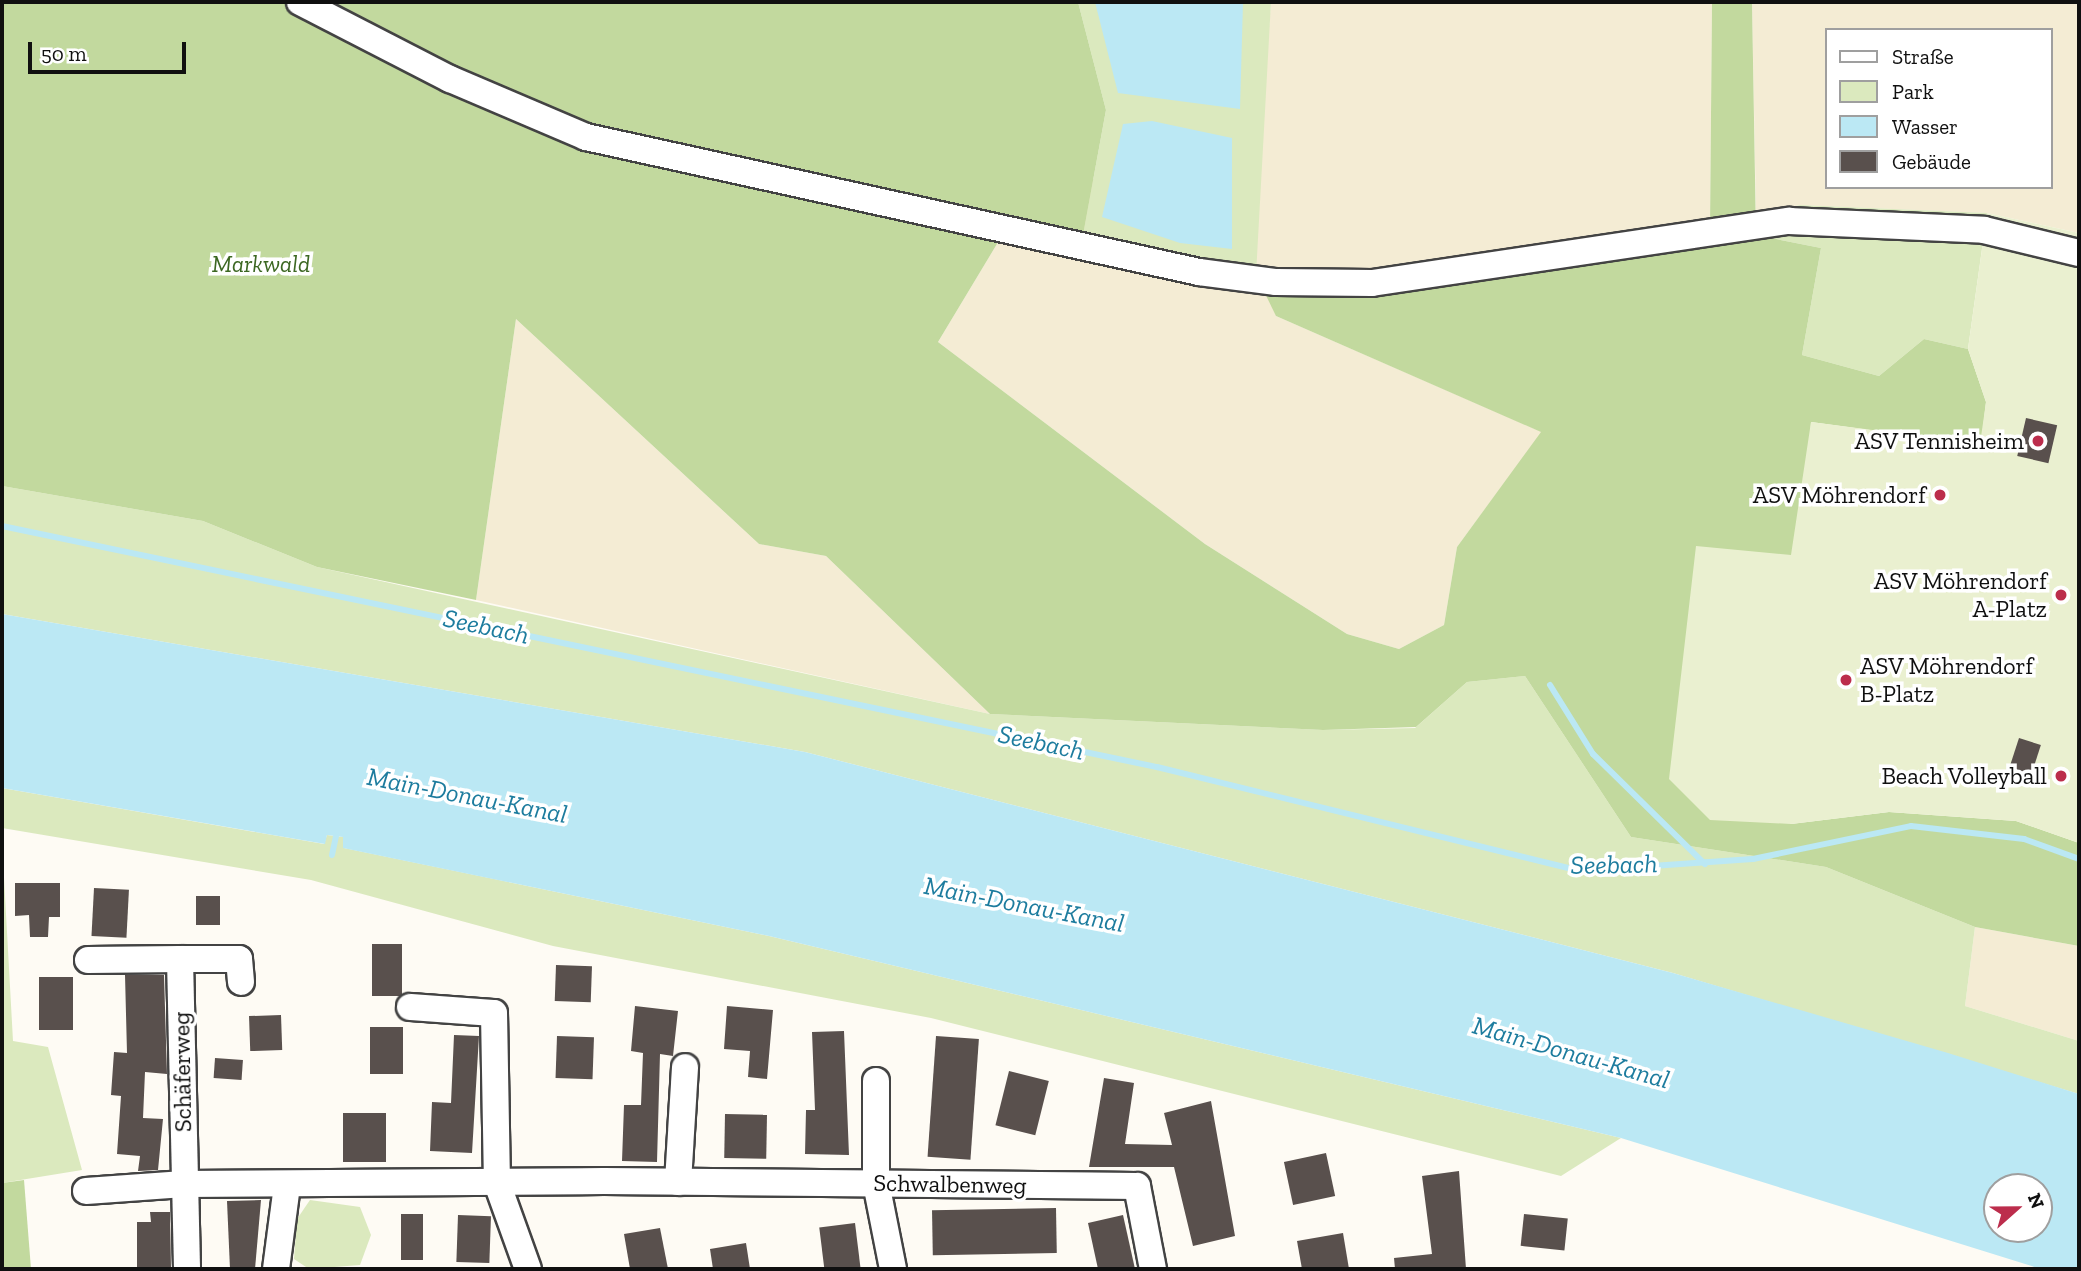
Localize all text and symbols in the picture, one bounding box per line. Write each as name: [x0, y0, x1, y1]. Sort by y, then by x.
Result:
scale bar: [32, 28, 189, 72]
legend: [1826, 28, 2053, 189]
text: 50 m: [41, 41, 87, 66]
text: Straße: [1892, 44, 1954, 69]
text: Park: [1892, 79, 1934, 104]
text: Wasser: [1892, 114, 1958, 139]
text: Gebäude: [1892, 149, 1971, 174]
park label: Markwald: [212, 250, 310, 278]
place label: ASV Tennisheim: [1853, 427, 2024, 455]
marker: ASV Tennisheim: [2030, 433, 2046, 449]
place label: ASV Möhrendorf: [1752, 481, 1926, 509]
marker: ASV Möhrendorf: [1932, 487, 1948, 503]
place label: ASV Möhrendorf A-Platz: [1873, 567, 2047, 623]
marker: ASV Möhrendorf A-Platz: [2053, 587, 2069, 603]
water label: Seebach: [440, 603, 532, 651]
place label: ASV Möhrendorf B-Platz: [1860, 652, 2034, 708]
marker: ASV Möhrendorf B-Platz: [1838, 672, 1854, 688]
water label: Seebach: [995, 719, 1087, 767]
water label: Main-Donau-Kanal: [364, 761, 570, 831]
place label: Beach Volleyball: [1880, 762, 2047, 790]
marker: Beach Volleyball: [2053, 768, 2069, 784]
water label: Seebach: [1570, 849, 1658, 881]
water label: Main-Donau-Kanal: [921, 870, 1127, 940]
water label: Main-Donau-Kanal: [1469, 1010, 1673, 1096]
street label: Schäferweg: [167, 1012, 197, 1132]
street label: Schwalbenweg: [873, 1168, 1027, 1200]
north arrow: [1983, 1173, 2053, 1243]
text: N: [2023, 1190, 2050, 1212]

